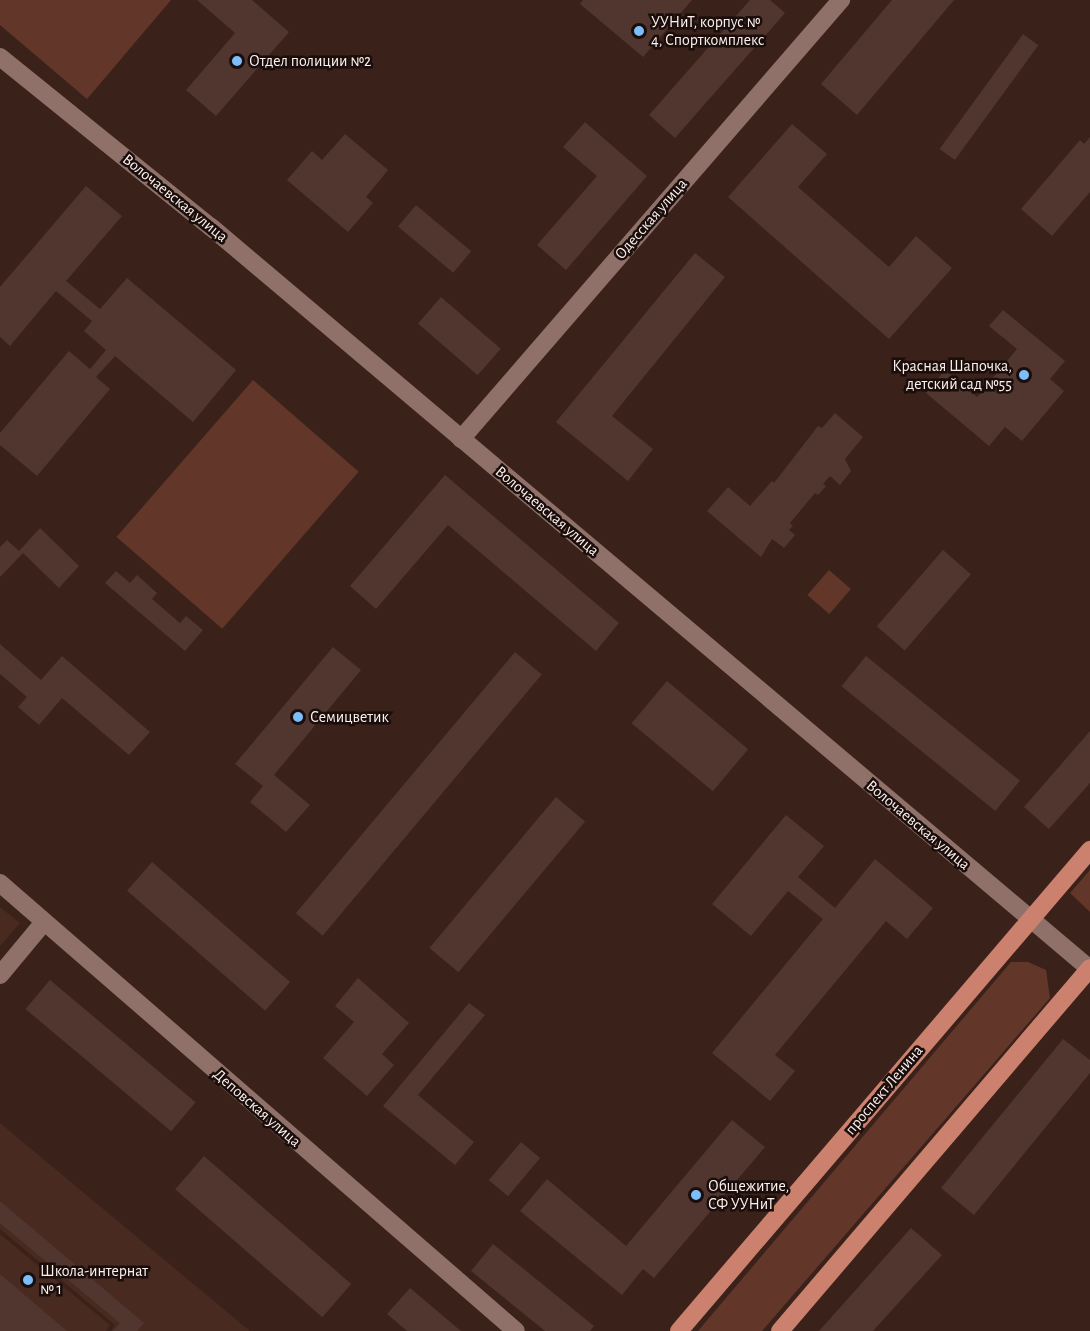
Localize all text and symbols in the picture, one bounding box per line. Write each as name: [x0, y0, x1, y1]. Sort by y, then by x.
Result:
place label: УУНиТ, корпус № 4, Спорткомплекс: [651, 12, 765, 50]
marker: УУНиТ, корпус № 4, Спорткомплекс: [632, 24, 646, 38]
place label: Отдел полиции №2: [249, 51, 371, 71]
marker: Отдел полиции №2: [230, 54, 244, 68]
street label: Волочаевская улица: [119, 150, 231, 246]
street label: Одесская улица: [611, 175, 691, 263]
place label: Красная Шапочка, детский сад №55: [892, 356, 1012, 394]
marker: Красная Шапочка, детский сад №55: [1017, 368, 1031, 382]
street label: Волочаевская улица: [491, 462, 603, 560]
place label: Семицветик: [310, 707, 389, 727]
marker: Семицветик: [291, 710, 305, 724]
street label: Волочаевская улица: [862, 776, 974, 874]
street label: проспект Ленина: [841, 1041, 927, 1139]
street label: Деповская улица: [209, 1065, 305, 1151]
place label: Общежитие, СФ УУНиТ: [708, 1176, 789, 1214]
marker: Общежитие, СФ УУНиТ: [689, 1188, 703, 1202]
place label: Школа-интернат № 1: [40, 1261, 148, 1299]
marker: Школа-интернат № 1: [21, 1273, 35, 1287]

